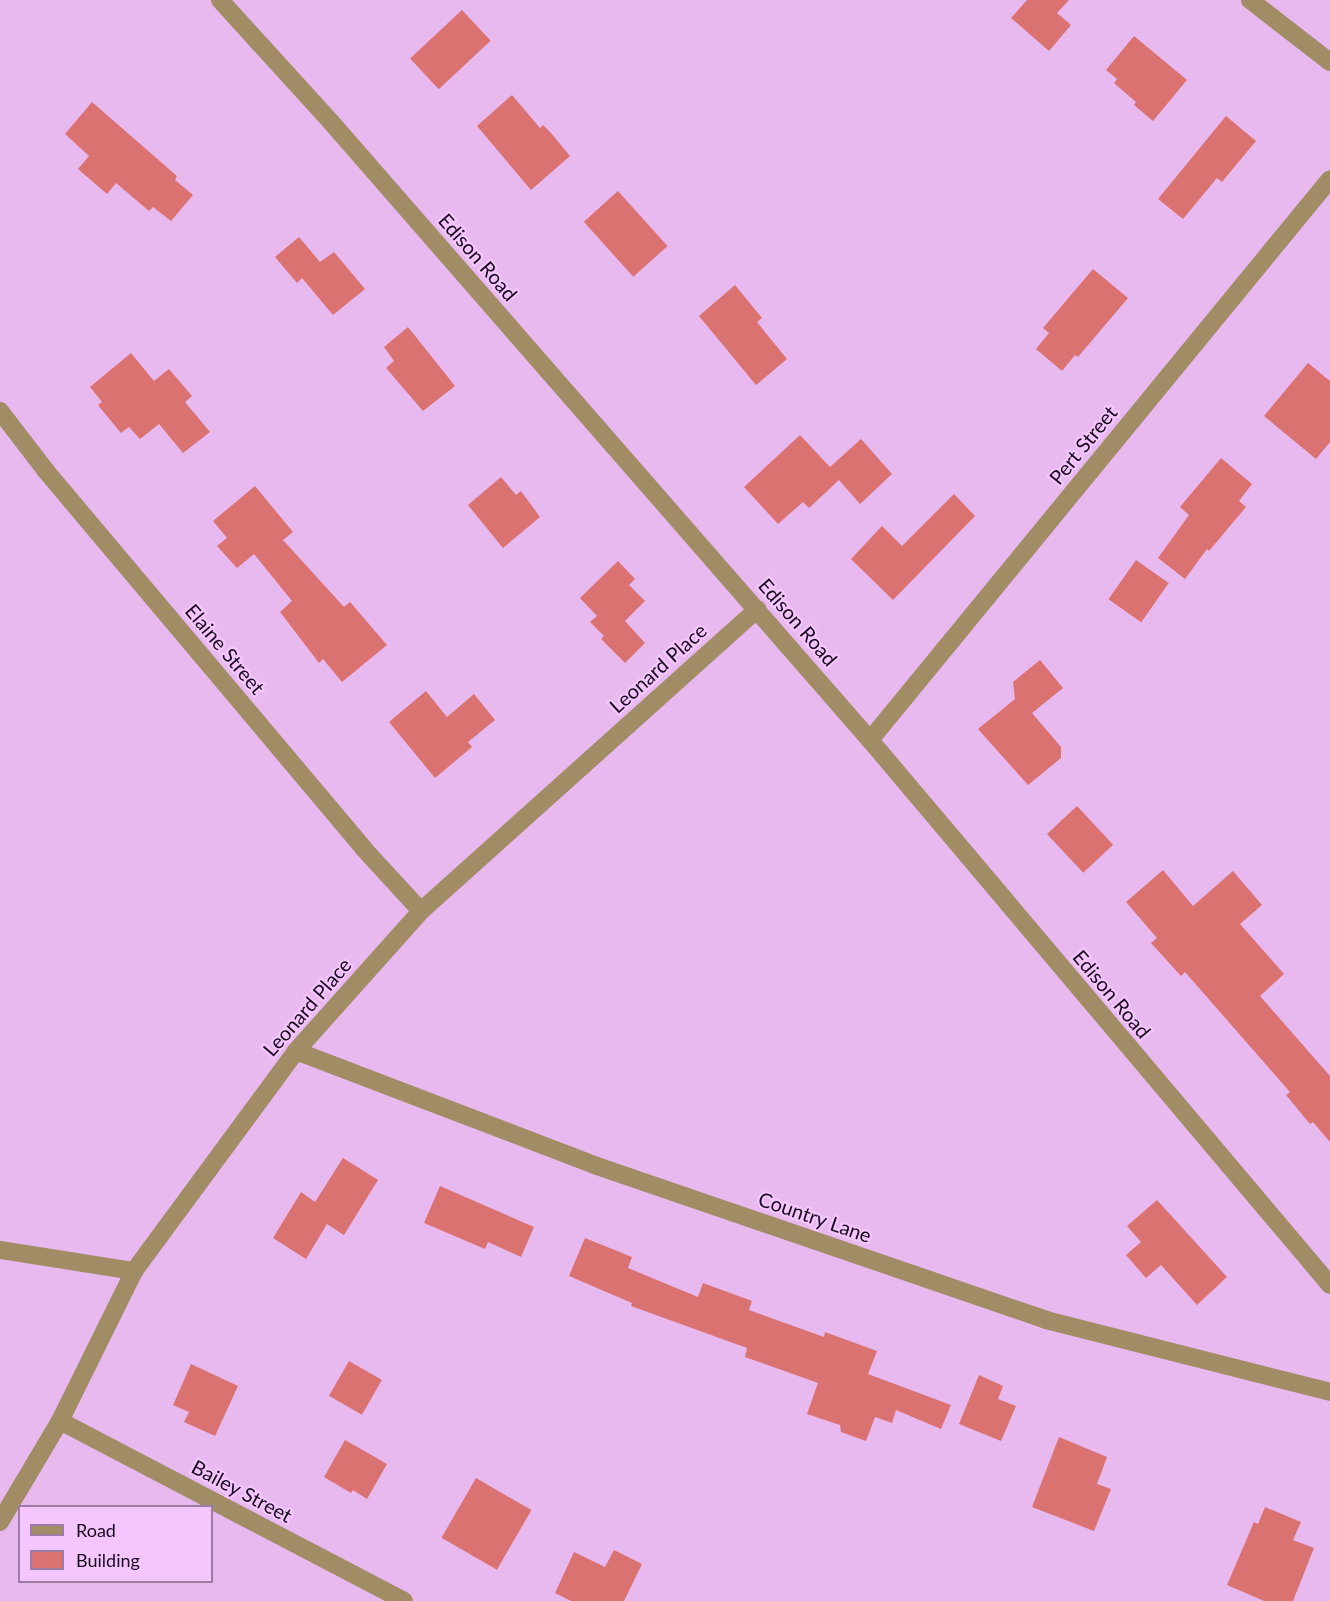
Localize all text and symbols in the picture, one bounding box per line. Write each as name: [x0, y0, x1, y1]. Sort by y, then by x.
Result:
street label: Edison Road: [434, 208, 522, 306]
street label: Pert Street: [1044, 401, 1122, 489]
street label: Edison Road: [754, 573, 842, 671]
street label: Elaine Street: [180, 599, 270, 699]
street label: Leonard Place: [605, 618, 711, 718]
street label: Edison Road: [1068, 945, 1156, 1043]
street label: Leonard Place: [258, 953, 356, 1061]
street label: Country Lane: [755, 1186, 875, 1248]
street label: Bailey Street: [188, 1454, 296, 1528]
legend: [18, 1505, 213, 1583]
text: Road: [76, 1519, 116, 1541]
text: Building: [76, 1549, 140, 1571]

